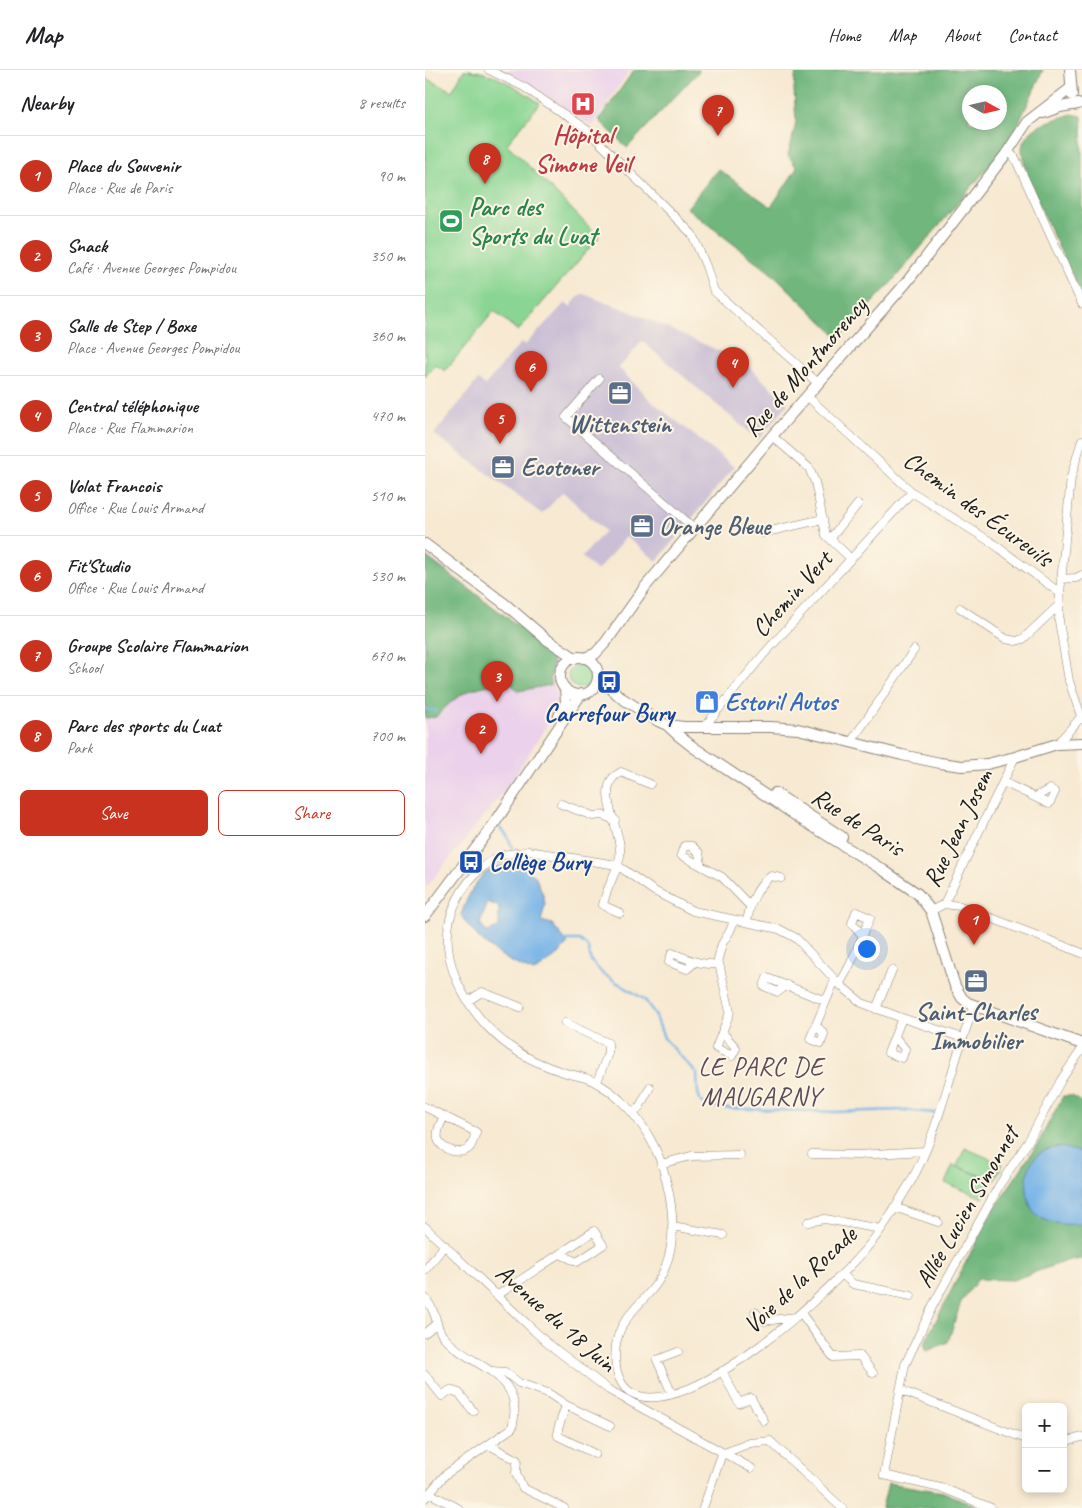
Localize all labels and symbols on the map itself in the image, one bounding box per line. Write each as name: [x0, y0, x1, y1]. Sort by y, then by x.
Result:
north arrow: [962, 85, 1007, 130]
hospital icon: Hôpital Simone Veil: [570, 91, 596, 117]
pin: 7: [702, 95, 734, 136]
place label: Hôpital Simone Veil: [535, 119, 636, 180]
pin: 8: [469, 143, 501, 184]
place label: Parc des Sports du Luat: [469, 191, 600, 252]
sports icon: Parc des Sports du Luat: [438, 208, 464, 234]
street label: Rue de Montmorency: [735, 289, 875, 444]
pin: 4: [717, 347, 749, 388]
pin: 6: [515, 351, 547, 392]
office icon: Wittenstein: [607, 380, 633, 406]
pin: 5: [484, 403, 516, 444]
place label: Wittenstein: [569, 408, 672, 440]
street label: Chemin des Écureuils: [897, 444, 1061, 575]
place label: Ecotoner: [521, 451, 602, 483]
office icon: Ecotoner: [490, 454, 516, 480]
place label: Orange Bleue: [659, 510, 772, 542]
office icon: Orange Bleue: [629, 513, 655, 539]
street label: Chemin Vert: [745, 542, 841, 644]
pin: 3: [481, 661, 513, 702]
bus stop icon: Carrefour Bury: [596, 669, 622, 695]
place label: Estoril Autos: [725, 686, 839, 718]
shop icon: Estoril Autos: [694, 689, 720, 715]
place label: Carrefour Bury: [544, 697, 677, 729]
pin: 2: [465, 713, 497, 754]
street label: Rue Jean Josem: [916, 763, 1001, 892]
street label: Rue de Paris: [806, 780, 912, 865]
place label: Collège Bury: [489, 846, 593, 878]
bus stop icon: Collège Bury: [458, 849, 484, 875]
pin: 1: [958, 904, 990, 945]
your location: [854, 936, 880, 962]
office icon: Saint-Charles Immobilier: [963, 968, 989, 994]
place label: Saint-Charles Immobilier: [915, 996, 1039, 1057]
district label: LE PARC DE MAUGARNY: [698, 1050, 826, 1113]
street label: Allée Lucien Simonnet: [908, 1118, 1028, 1293]
street label: Voie de la Rocade: [737, 1218, 865, 1341]
street label: Avenue du 18 Juin: [489, 1257, 623, 1380]

